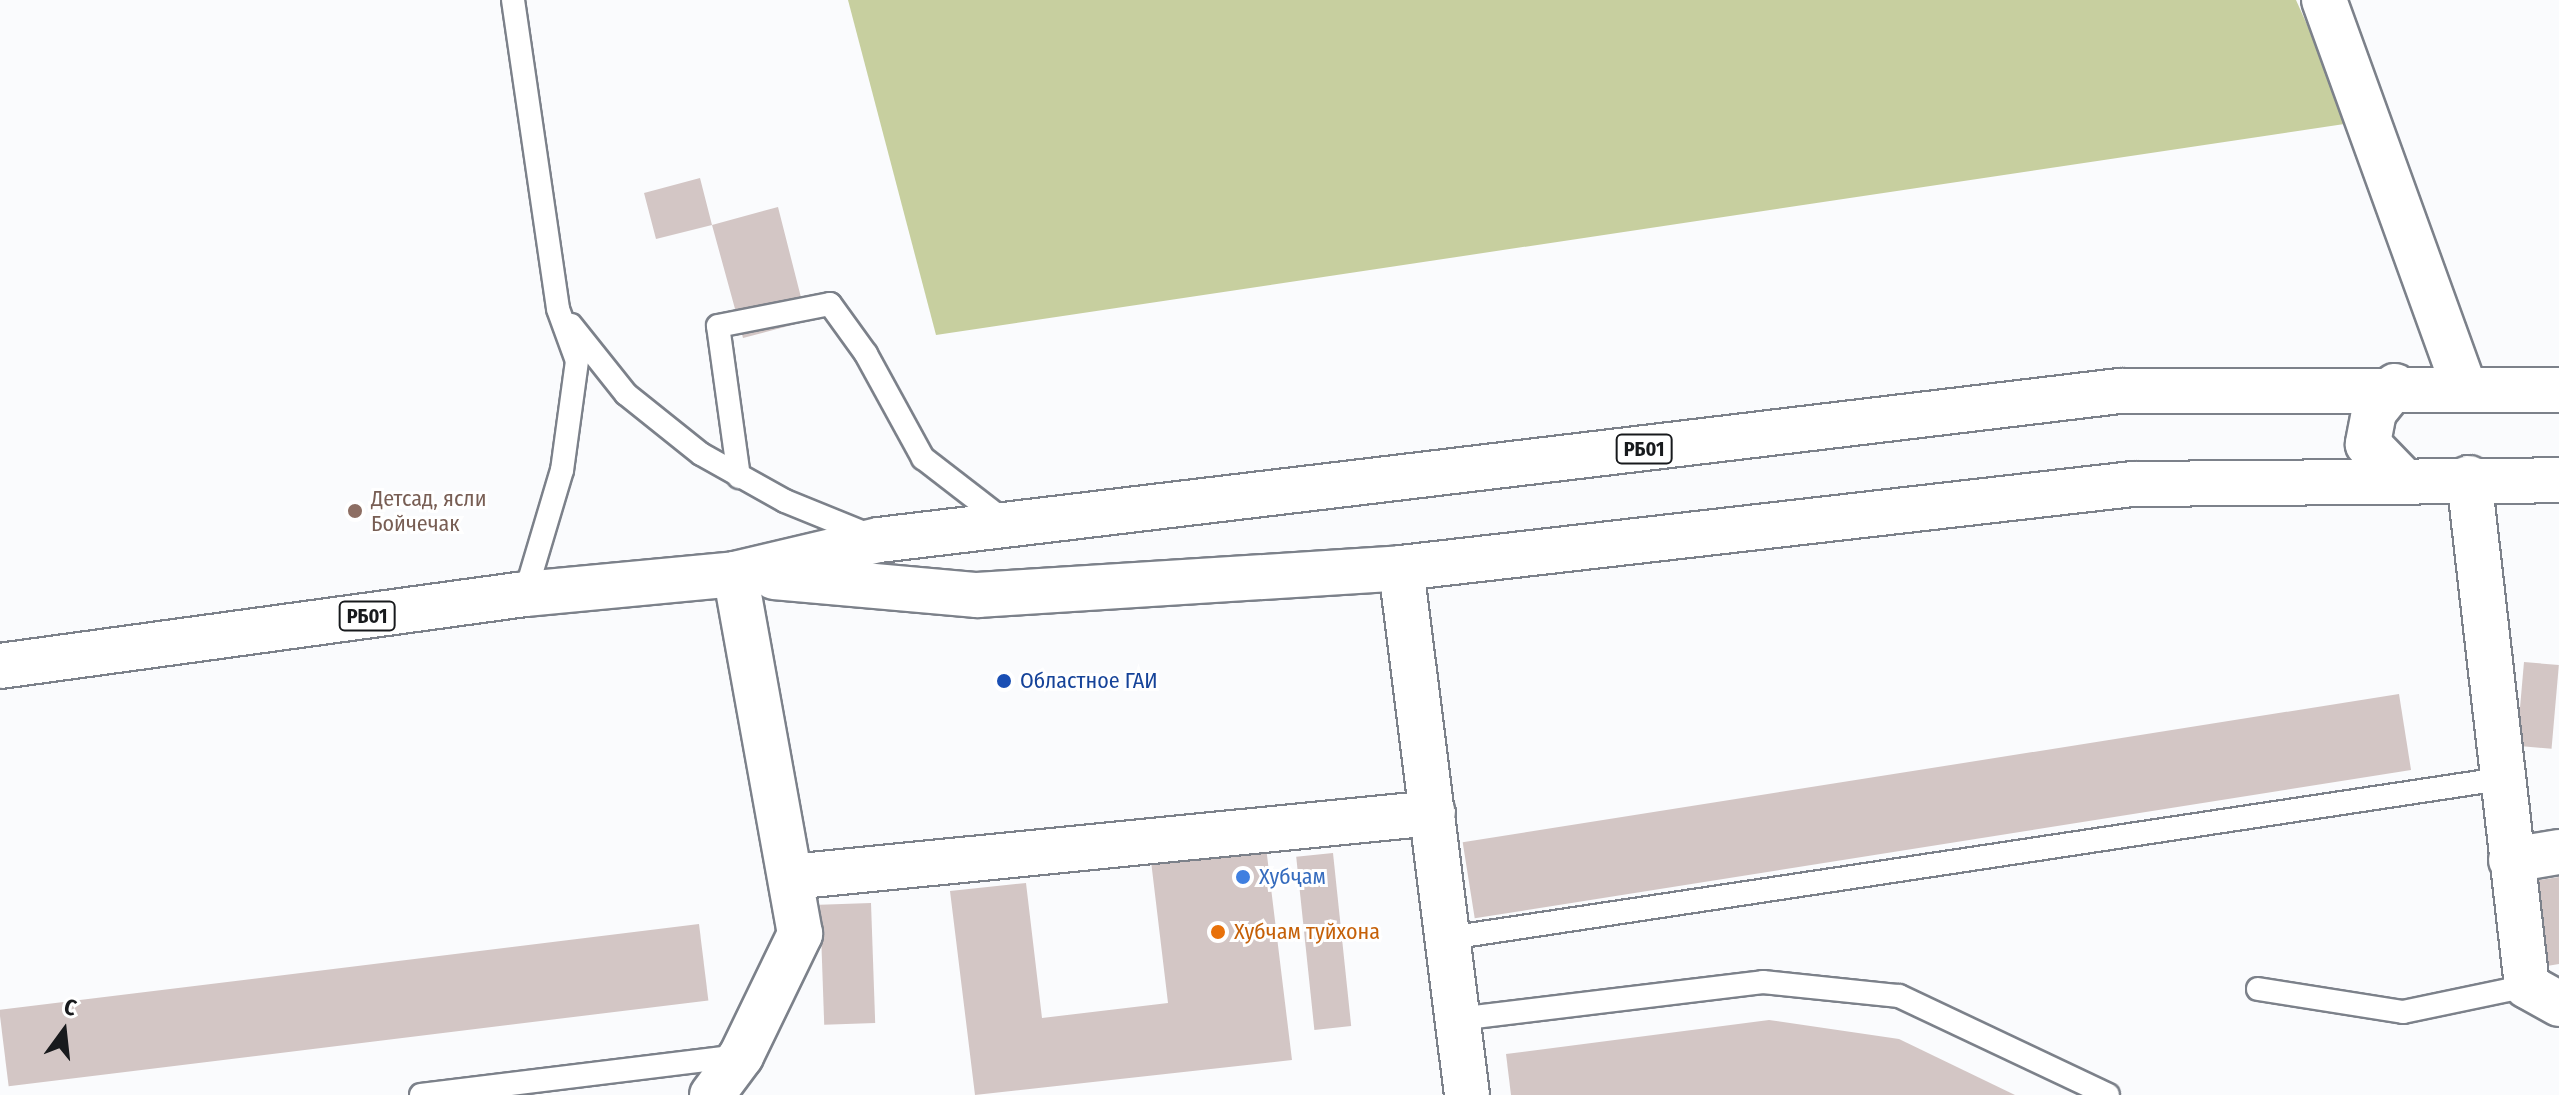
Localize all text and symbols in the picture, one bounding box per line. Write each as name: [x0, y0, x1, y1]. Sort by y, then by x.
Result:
road number: РБ01: [1614, 433, 1674, 465]
place label: Детсад, ясли Бойчечак: [371, 485, 486, 536]
marker: Детсад, ясли Бойчечак: [346, 502, 364, 520]
road number: РБ01: [337, 600, 397, 632]
place label: Областное ГАИ: [1020, 668, 1158, 694]
marker: Областное ГАИ: [995, 672, 1013, 690]
place label: Хубҷам: [1259, 864, 1326, 890]
marker: Хубҷам: [1234, 868, 1252, 886]
place label: Хубчам туйхона: [1234, 919, 1380, 945]
marker: Хубчам туйхона: [1209, 923, 1227, 941]
north arrow: [24, 991, 104, 1071]
text: С: [61, 993, 79, 1022]

